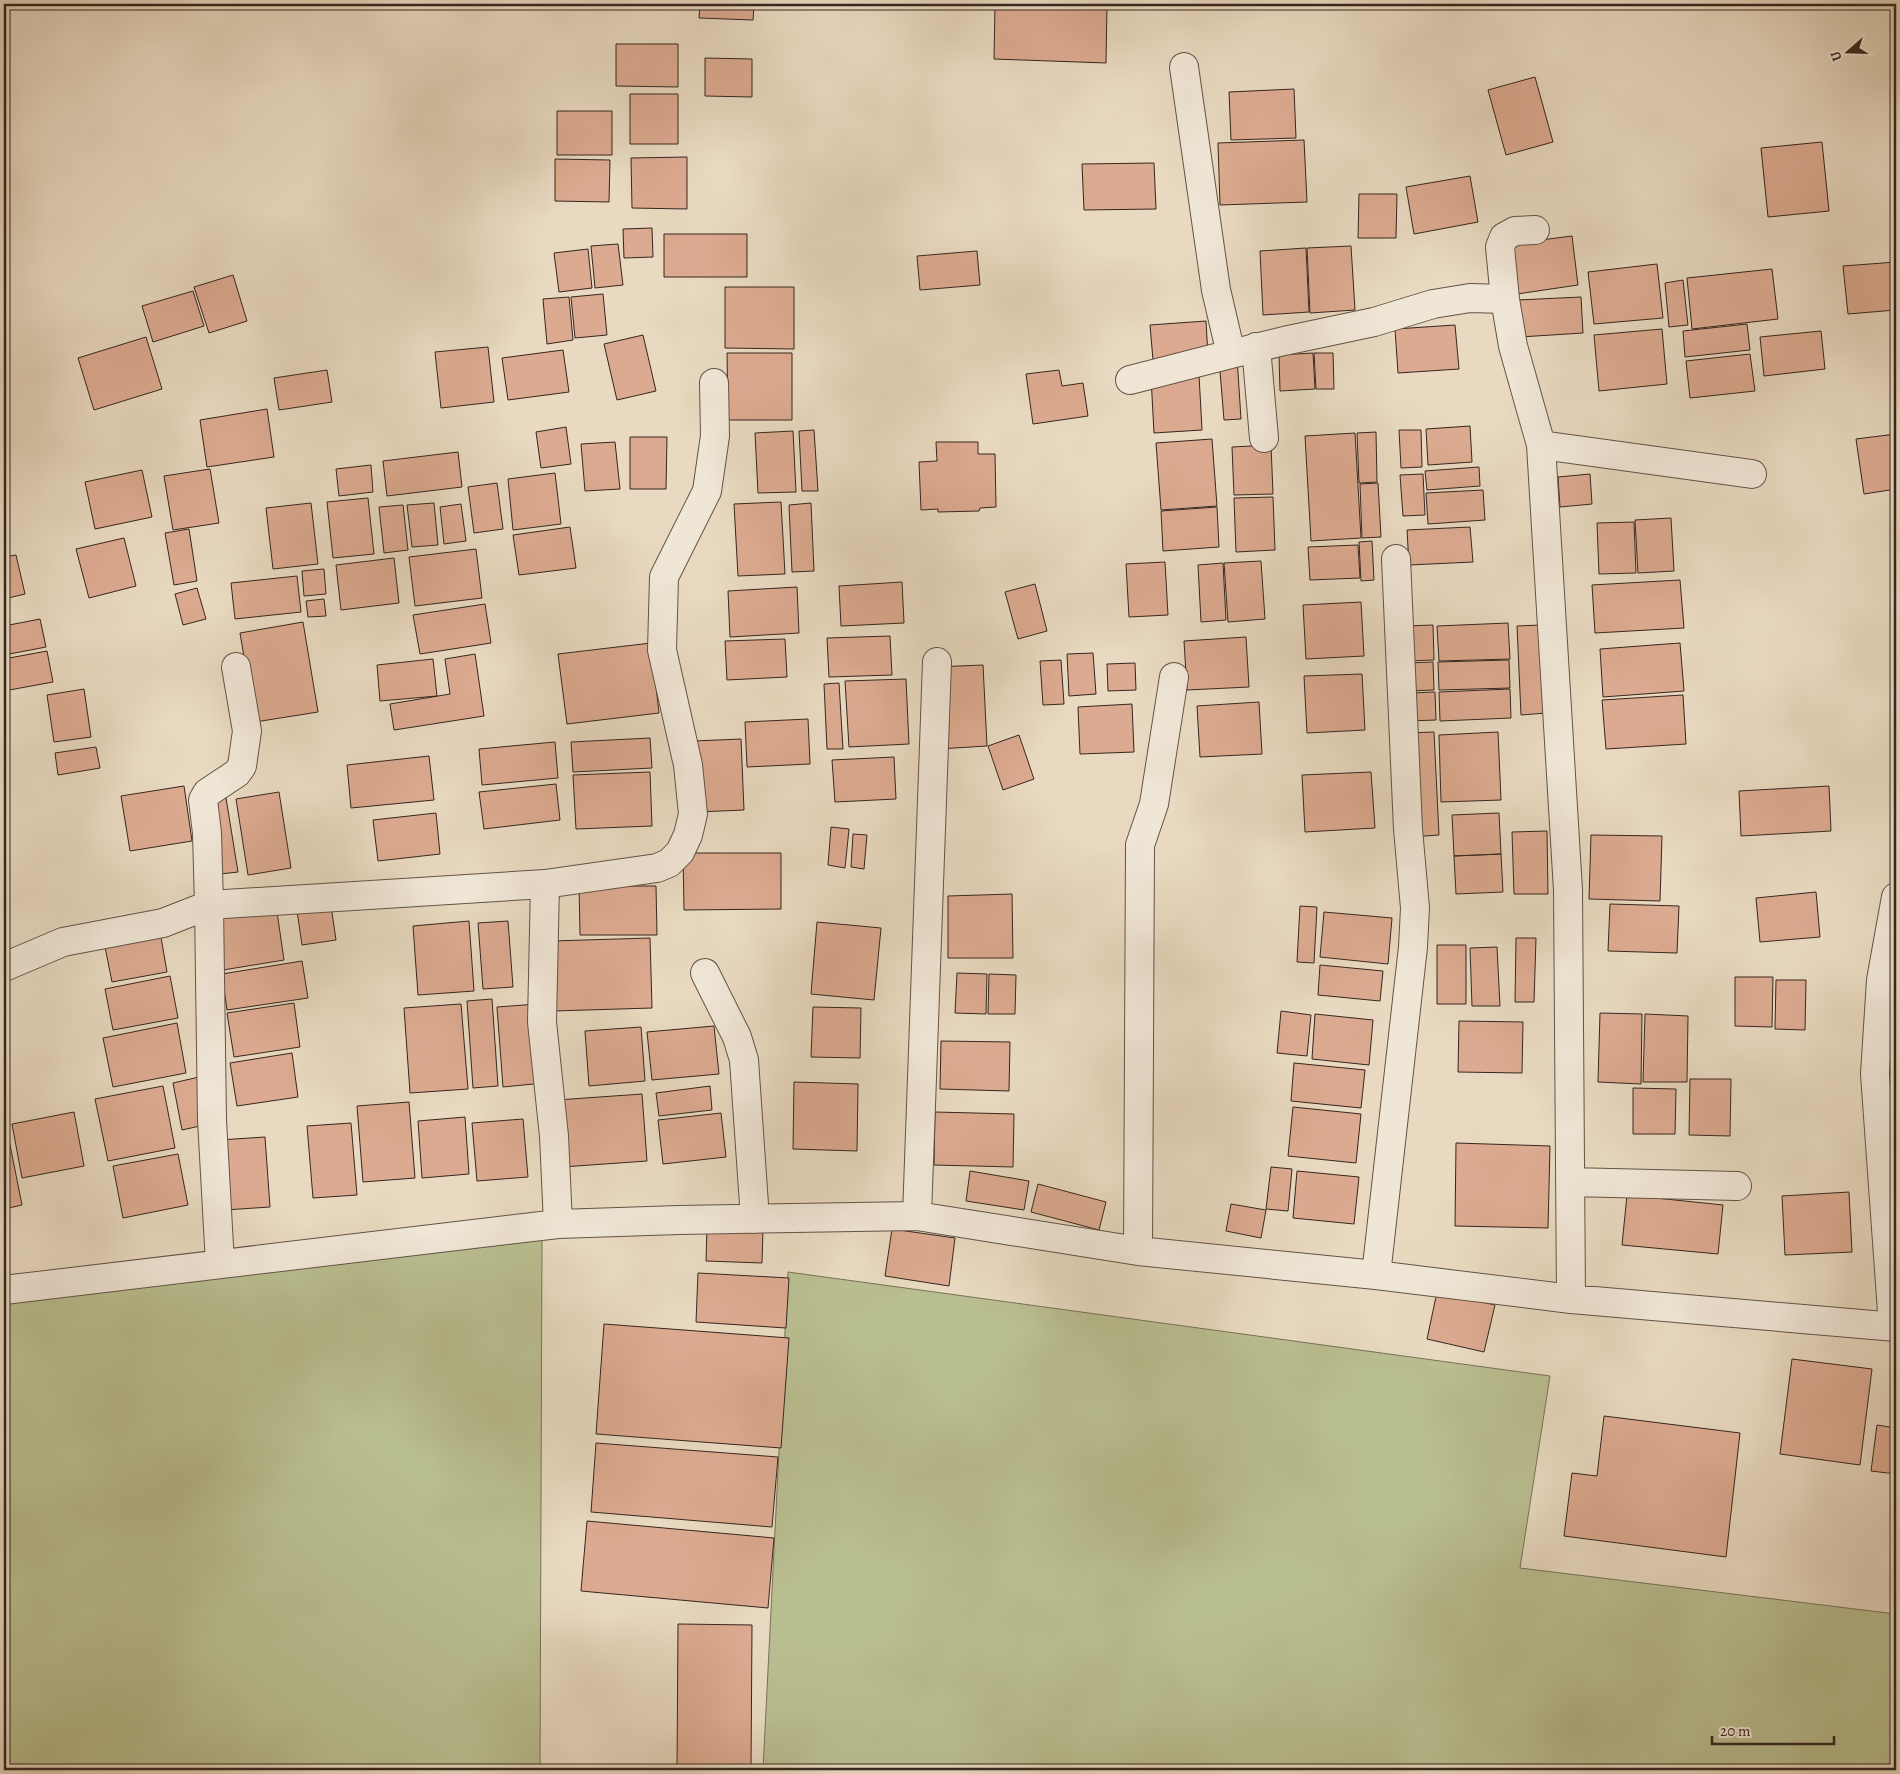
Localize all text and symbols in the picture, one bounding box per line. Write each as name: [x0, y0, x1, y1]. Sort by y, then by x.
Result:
north arrow: [1822, 28, 1872, 78]
text: U: [1826, 49, 1847, 64]
scale bar: [1712, 1714, 1835, 1746]
text: 20 m: [1720, 1721, 1751, 1741]

